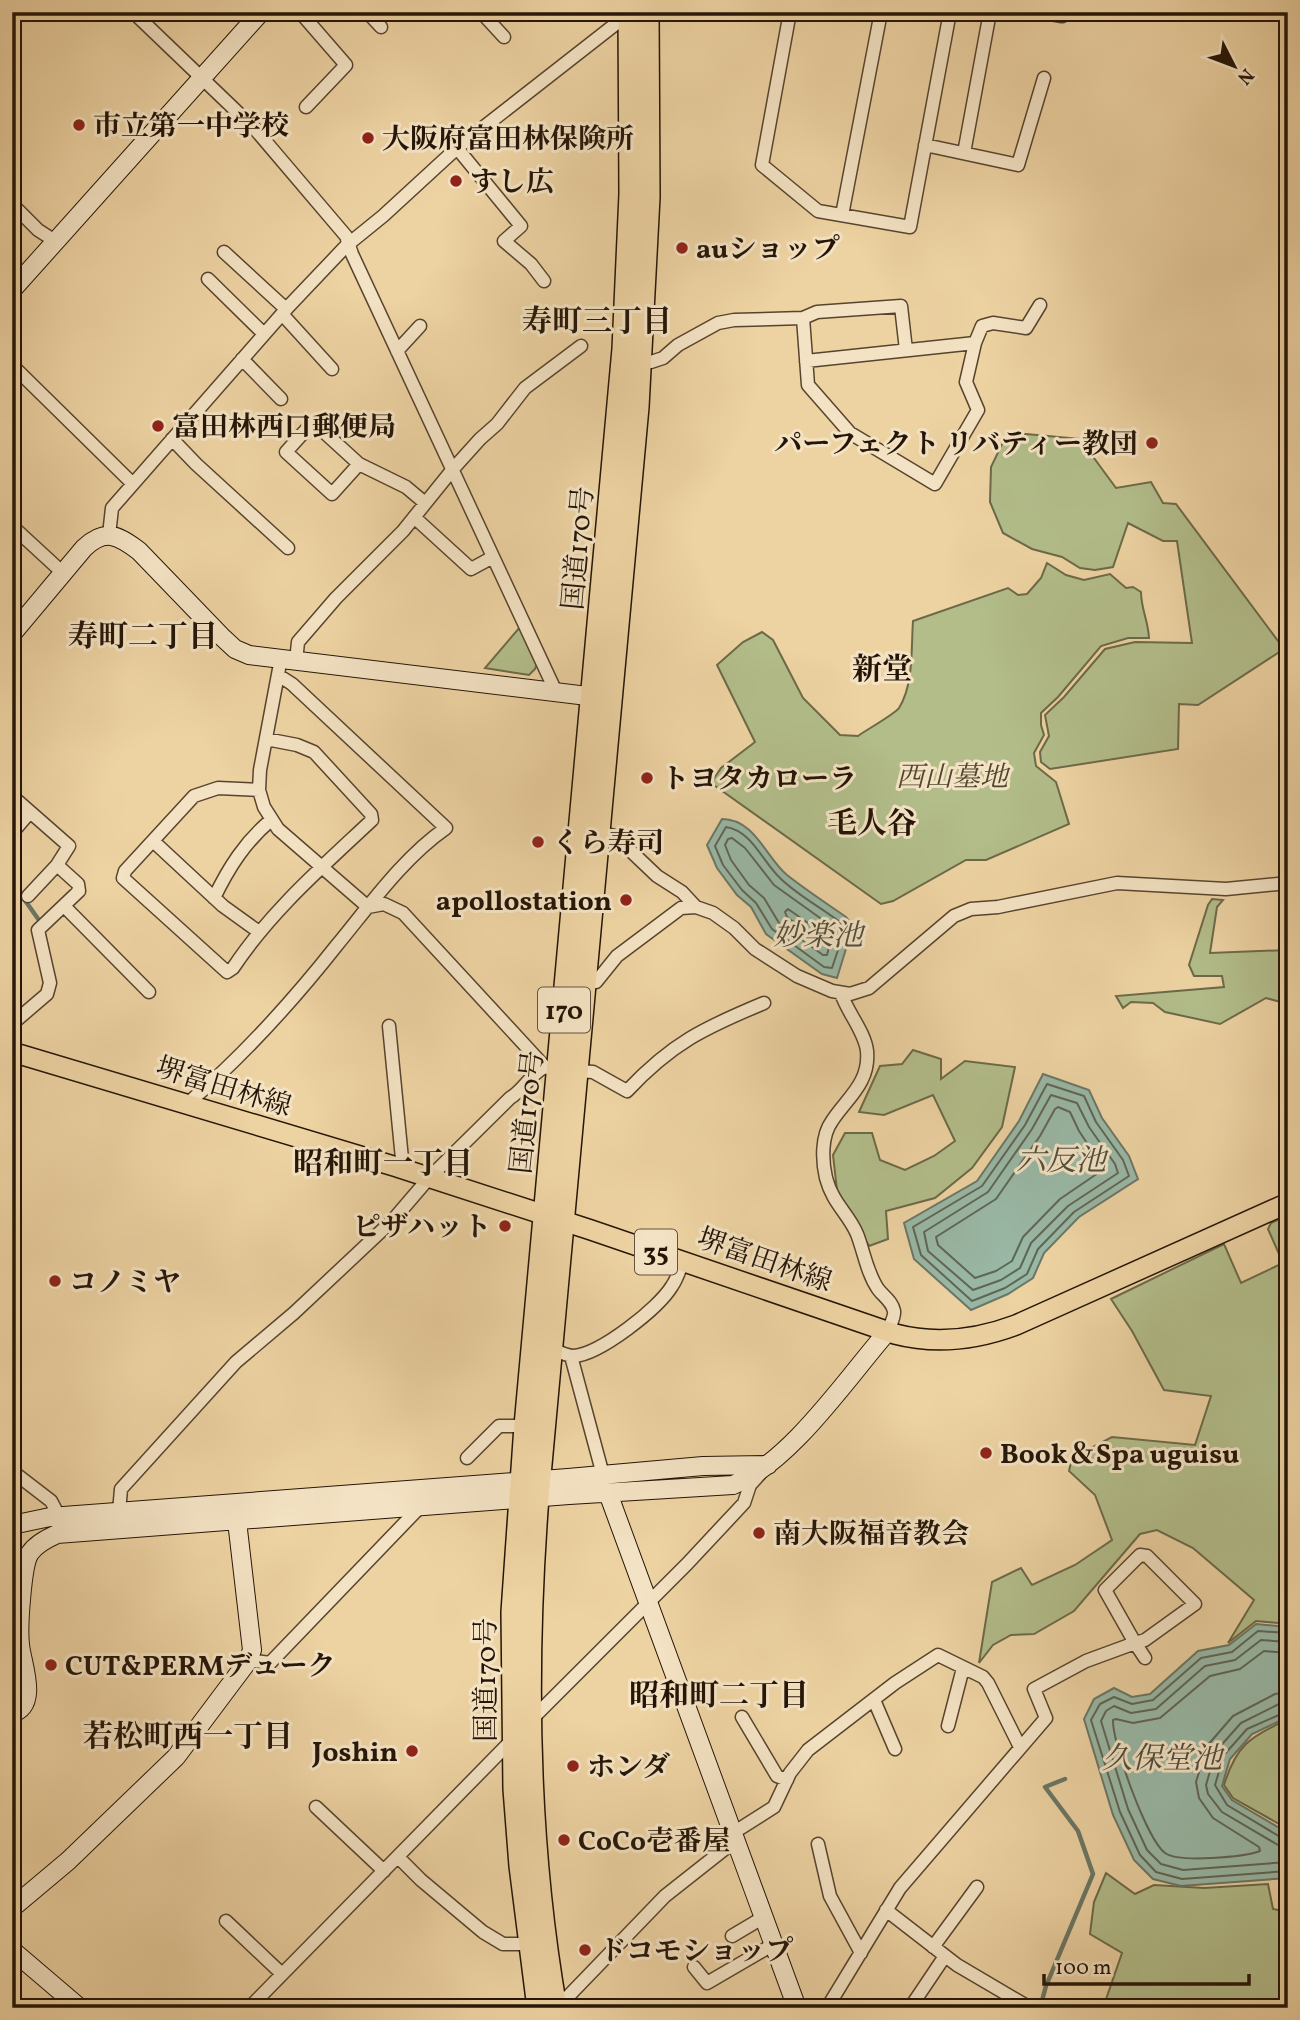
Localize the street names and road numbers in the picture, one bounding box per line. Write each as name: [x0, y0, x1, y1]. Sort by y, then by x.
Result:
street label: 国道170号: [555, 485, 604, 612]
road number: 170: [538, 987, 590, 1032]
street label: 国道170号: [503, 1048, 554, 1176]
street label: 堺富田林線: [151, 1049, 296, 1128]
street label: 堺富田林線: [692, 1220, 837, 1303]
road number: 35: [635, 1230, 677, 1274]
street label: 国道170号: [468, 1618, 507, 1742]

